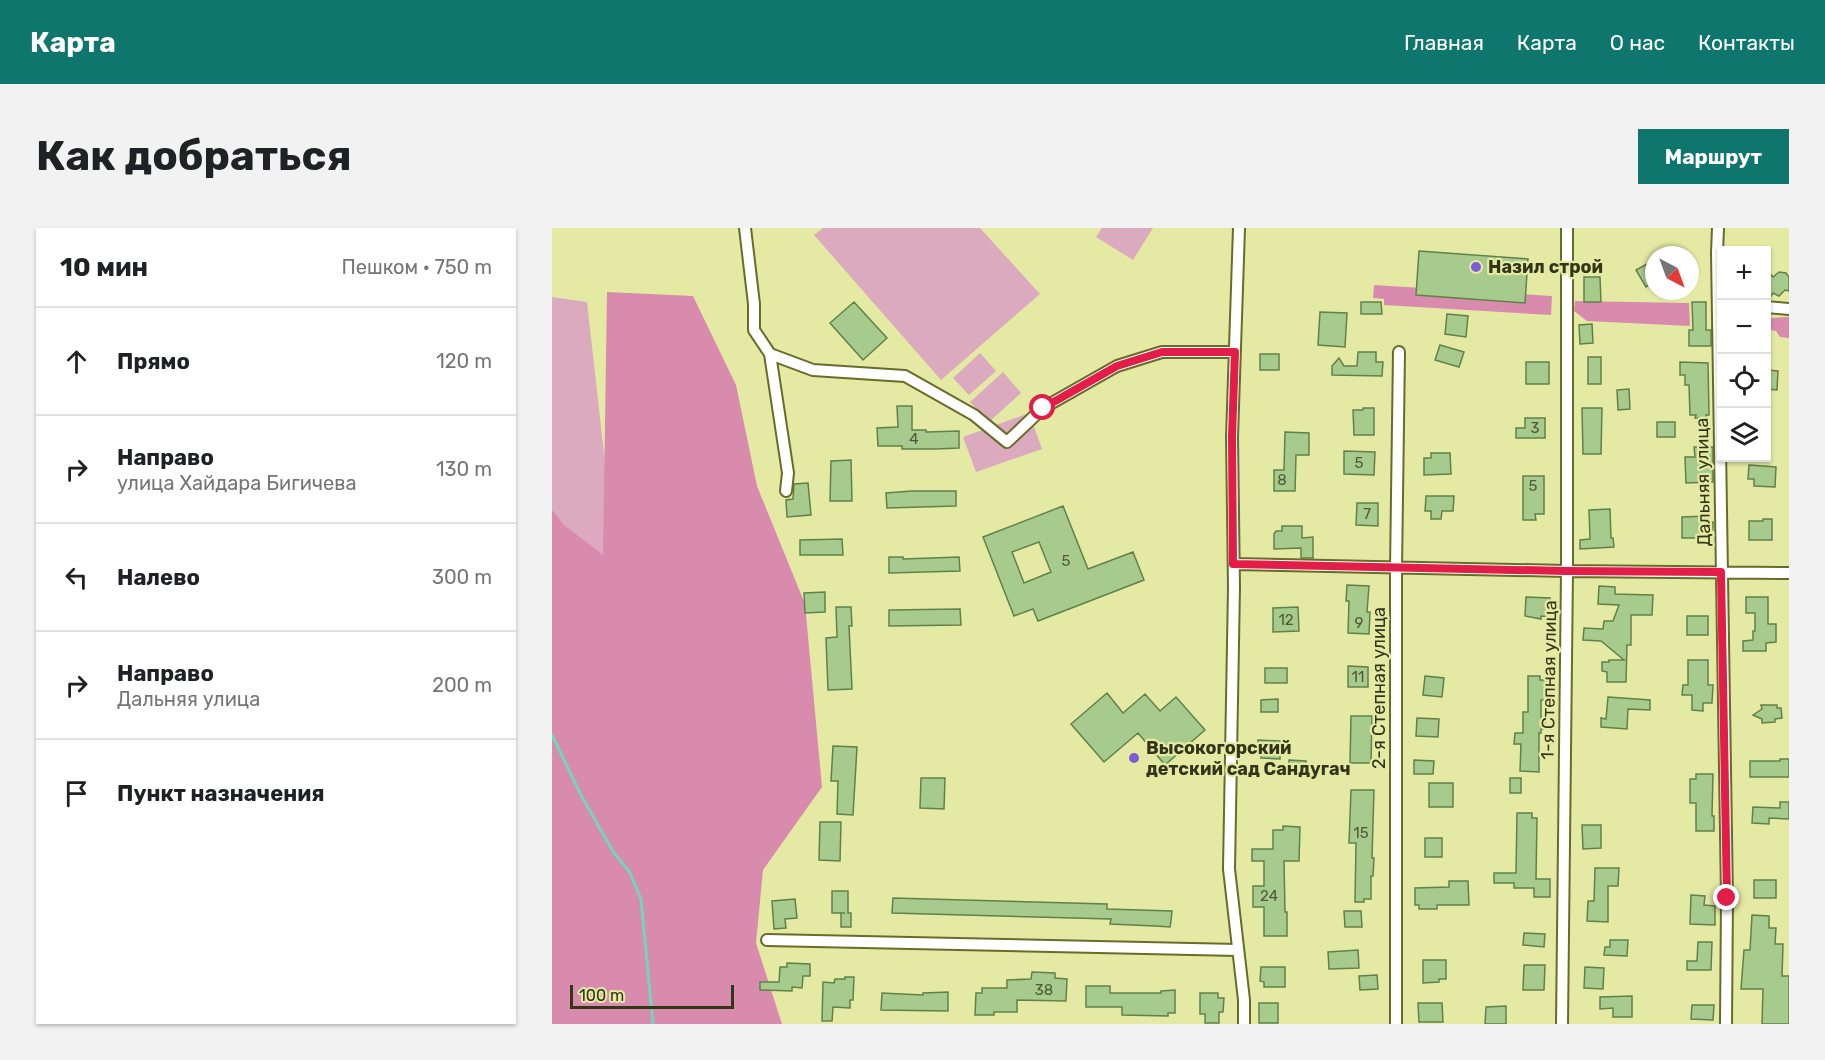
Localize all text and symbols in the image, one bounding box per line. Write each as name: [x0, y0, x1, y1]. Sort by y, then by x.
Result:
text: Карта: [30, 26, 116, 59]
text: Главная: [1404, 30, 1484, 55]
text: Карта: [1517, 30, 1577, 55]
text: О нас: [1610, 30, 1665, 55]
text: Контакты: [1698, 30, 1795, 55]
button: Маршрут: [1638, 129, 1789, 184]
text: Как добраться: [36, 131, 352, 181]
north arrow: [1645, 246, 1699, 300]
map controls: [1717, 246, 1771, 462]
button: +: [1717, 246, 1771, 300]
text: 10 мин: [60, 252, 148, 283]
text: Пешком · 750 m: [342, 255, 492, 279]
place label: Назил строй: [1488, 256, 1603, 278]
marker: Назил строй: [1469, 260, 1483, 274]
button: −: [1717, 300, 1771, 354]
icon: ahead: [60, 345, 93, 378]
text: Прямо: [117, 348, 190, 375]
text: 120 m: [436, 349, 492, 373]
button: locate: [1717, 354, 1771, 408]
route start: [1029, 394, 1055, 420]
button: layers: [1717, 408, 1771, 462]
street label: Дальняя улица: [1691, 417, 1715, 547]
house number: 3: [1530, 419, 1540, 437]
house number: 4: [909, 430, 919, 448]
text: Направо: [117, 444, 214, 471]
icon: right: [60, 453, 93, 486]
house number: 5: [1355, 454, 1364, 472]
text: 130 m: [436, 457, 492, 481]
text: улица Хайдара Бигичева: [117, 471, 356, 495]
house number: 8: [1277, 471, 1287, 489]
house number: 5: [1529, 477, 1538, 495]
house number: 7: [1363, 505, 1371, 523]
house number: 5: [1062, 552, 1071, 570]
icon: left: [60, 561, 93, 594]
text: Налево: [117, 564, 200, 591]
text: 300 m: [432, 565, 492, 589]
street label: 1-я Степная улица: [1537, 600, 1561, 760]
street label: 2-я Степная улица: [1368, 607, 1390, 769]
house number: 12: [1278, 611, 1294, 629]
house number: 9: [1355, 614, 1364, 632]
text: Направо: [117, 660, 214, 687]
house number: 11: [1352, 668, 1364, 686]
icon: right: [60, 669, 93, 702]
text: 200 m: [432, 673, 492, 697]
text: Дальняя улица: [117, 687, 260, 711]
place label: Высокогорский детский сад Сандугач: [1146, 737, 1351, 780]
marker: Высокогорский детский сад Сандугач: [1127, 751, 1141, 765]
icon: arrive: [60, 777, 93, 810]
text: Пункт назначения: [117, 780, 325, 807]
house number: 15: [1353, 824, 1369, 842]
route end: [1713, 884, 1739, 910]
house number: 24: [1260, 887, 1278, 905]
house number: 38: [1035, 981, 1053, 999]
scale bar: [570, 982, 734, 1010]
text: 100 m: [579, 986, 624, 1005]

